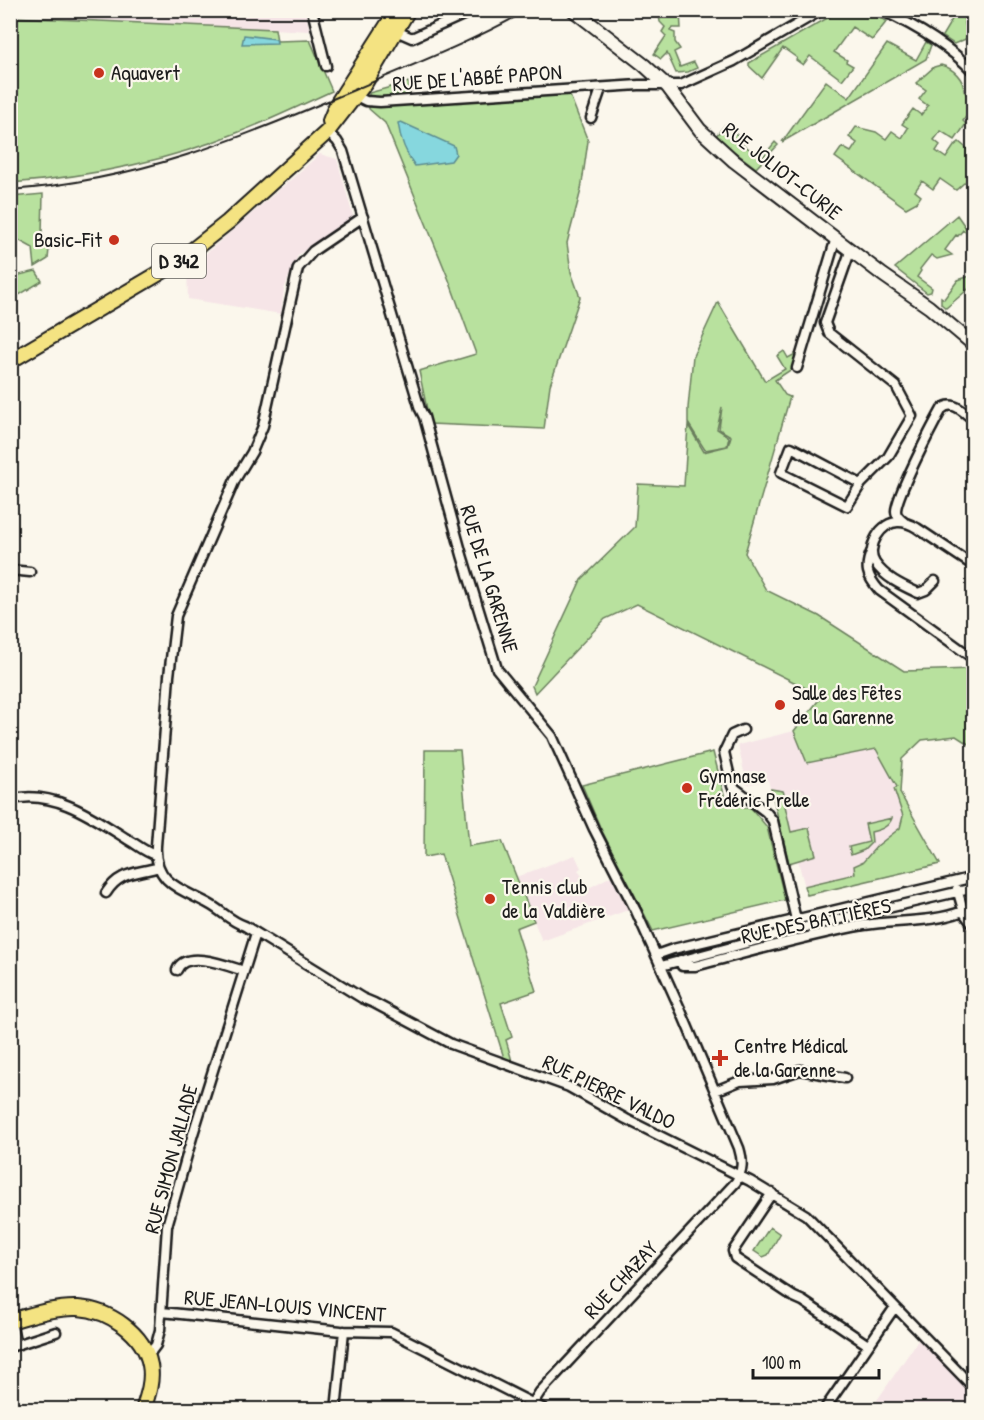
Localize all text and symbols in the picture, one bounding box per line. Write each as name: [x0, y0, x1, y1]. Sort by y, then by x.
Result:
street label: RUE DE L'ABBÉ PAPON: [391, 57, 563, 98]
place label: Aquavert: [111, 58, 180, 87]
marker: Aquavert: [92, 66, 106, 80]
street label: RUE JOLIOT-CURIE: [717, 115, 848, 226]
place label: Basic-Fit: [34, 225, 103, 254]
marker: Basic-Fit: [107, 233, 121, 247]
road number: D 342: [152, 244, 206, 278]
street label: RUE DE LA GARENNE: [453, 501, 526, 656]
place label: Salle des Fêtes de la Garenne: [792, 678, 901, 731]
marker: Salle des Fêtes de la Garenne: [773, 698, 787, 712]
place label: Gymnase Frédéric Prelle: [698, 761, 810, 814]
marker: Gymnase Frédéric Prelle: [680, 781, 694, 795]
place label: Tennis club de la Valdière: [502, 872, 605, 925]
street label: RUE DES BATTIÈRES: [738, 890, 894, 951]
marker: Tennis club de la Valdière: [483, 892, 497, 906]
place label: Centre Médical de la Garenne: [734, 1031, 848, 1084]
street label: RUE PIERRE VALDO: [538, 1047, 680, 1136]
marker: Centre Médical de la Garenne: [711, 1049, 729, 1067]
street label: RUE SIMON JALLADE: [137, 1081, 204, 1237]
street label: RUE CHAZAY: [577, 1234, 665, 1325]
street label: RUE JEAN-LOUIS VINCENT: [183, 1282, 388, 1329]
scale bar: [753, 1342, 879, 1380]
text: 100 m: [762, 1350, 801, 1375]

